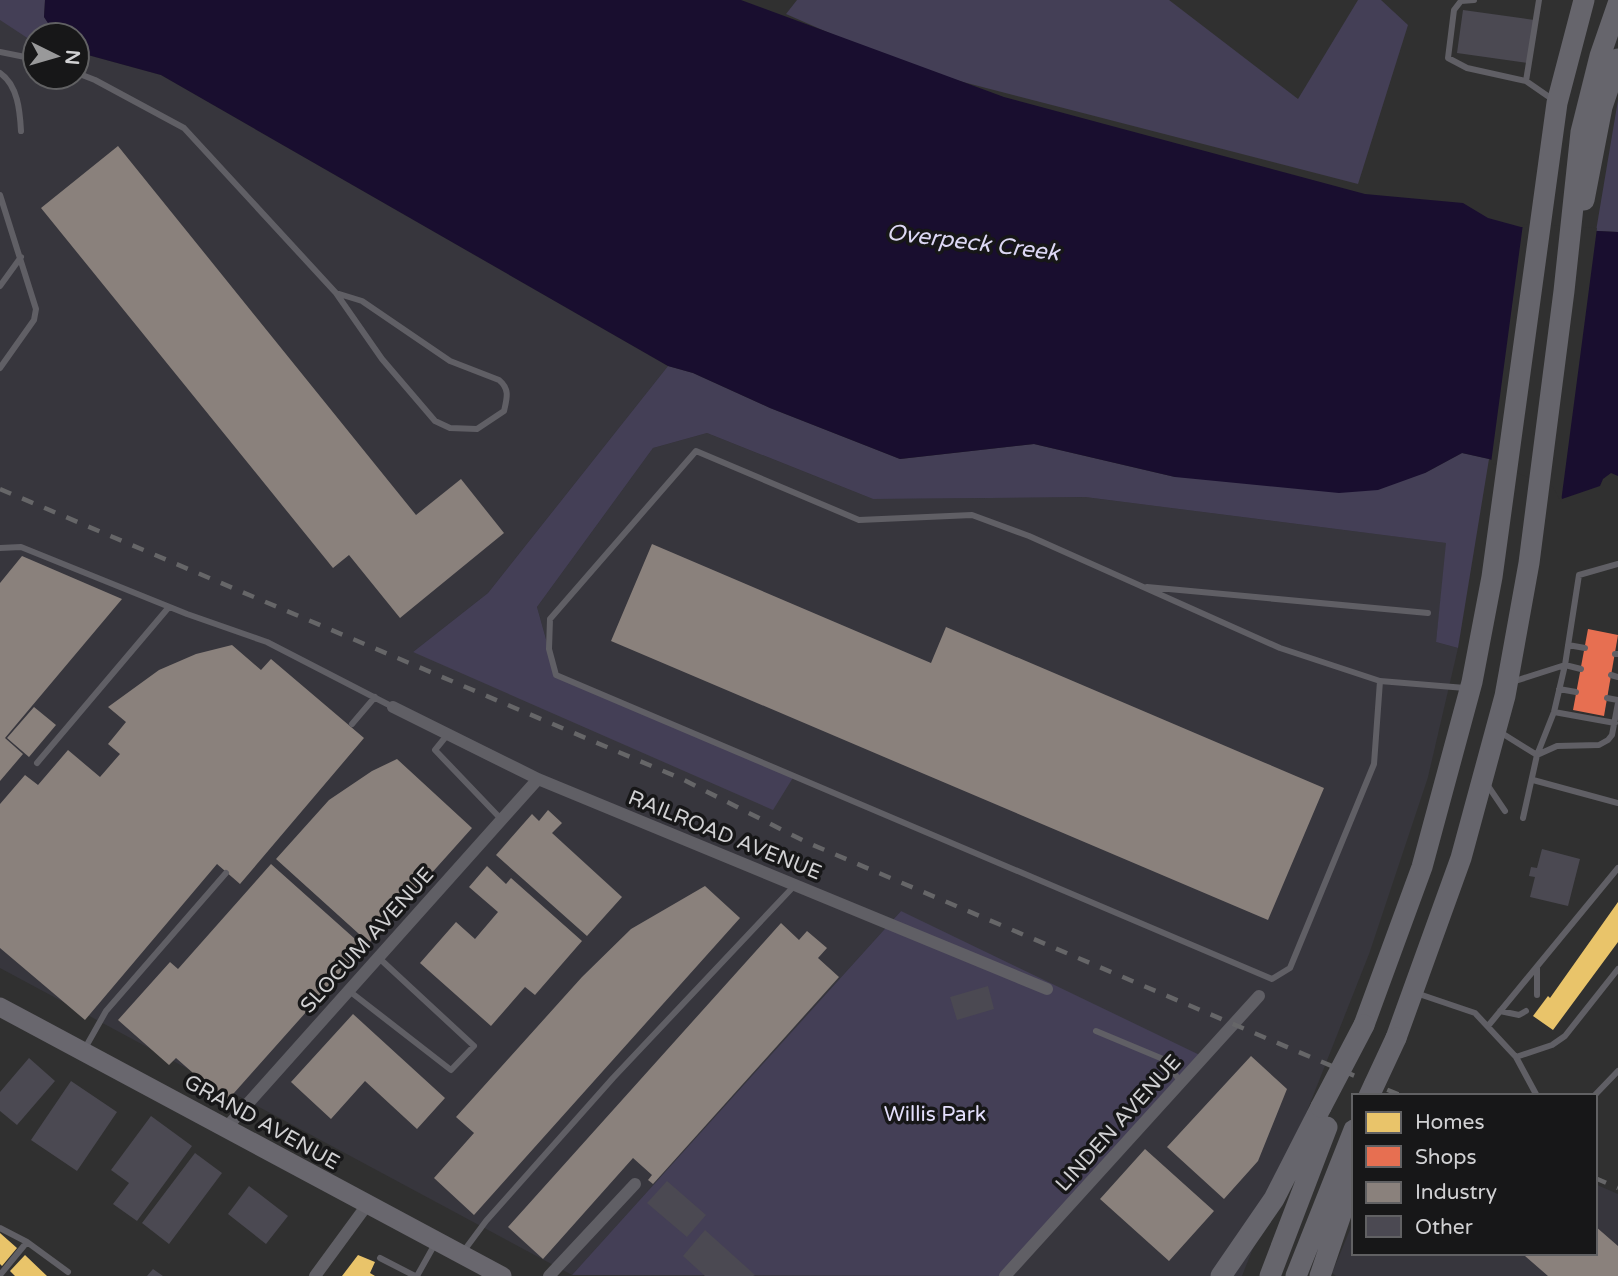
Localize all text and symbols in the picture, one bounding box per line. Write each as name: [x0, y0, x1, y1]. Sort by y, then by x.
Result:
north arrow: [21, 21, 91, 91]
text: N: [60, 49, 84, 66]
water label: Overpeck Creek: [885, 219, 1062, 268]
street label: RAILROAD AVENUE: [625, 785, 825, 886]
street label: SLOCUM AVENUE: [295, 862, 439, 1018]
street label: LINDEN AVENUE: [1050, 1050, 1186, 1197]
street label: GRAND AVENUE: [180, 1069, 344, 1175]
legend: [1352, 1094, 1597, 1255]
park label: Willis Park: [884, 1102, 986, 1127]
text: Homes: [1415, 1110, 1485, 1135]
text: Shops: [1415, 1145, 1477, 1170]
text: Industry: [1415, 1180, 1497, 1205]
text: Other: [1415, 1215, 1473, 1240]

